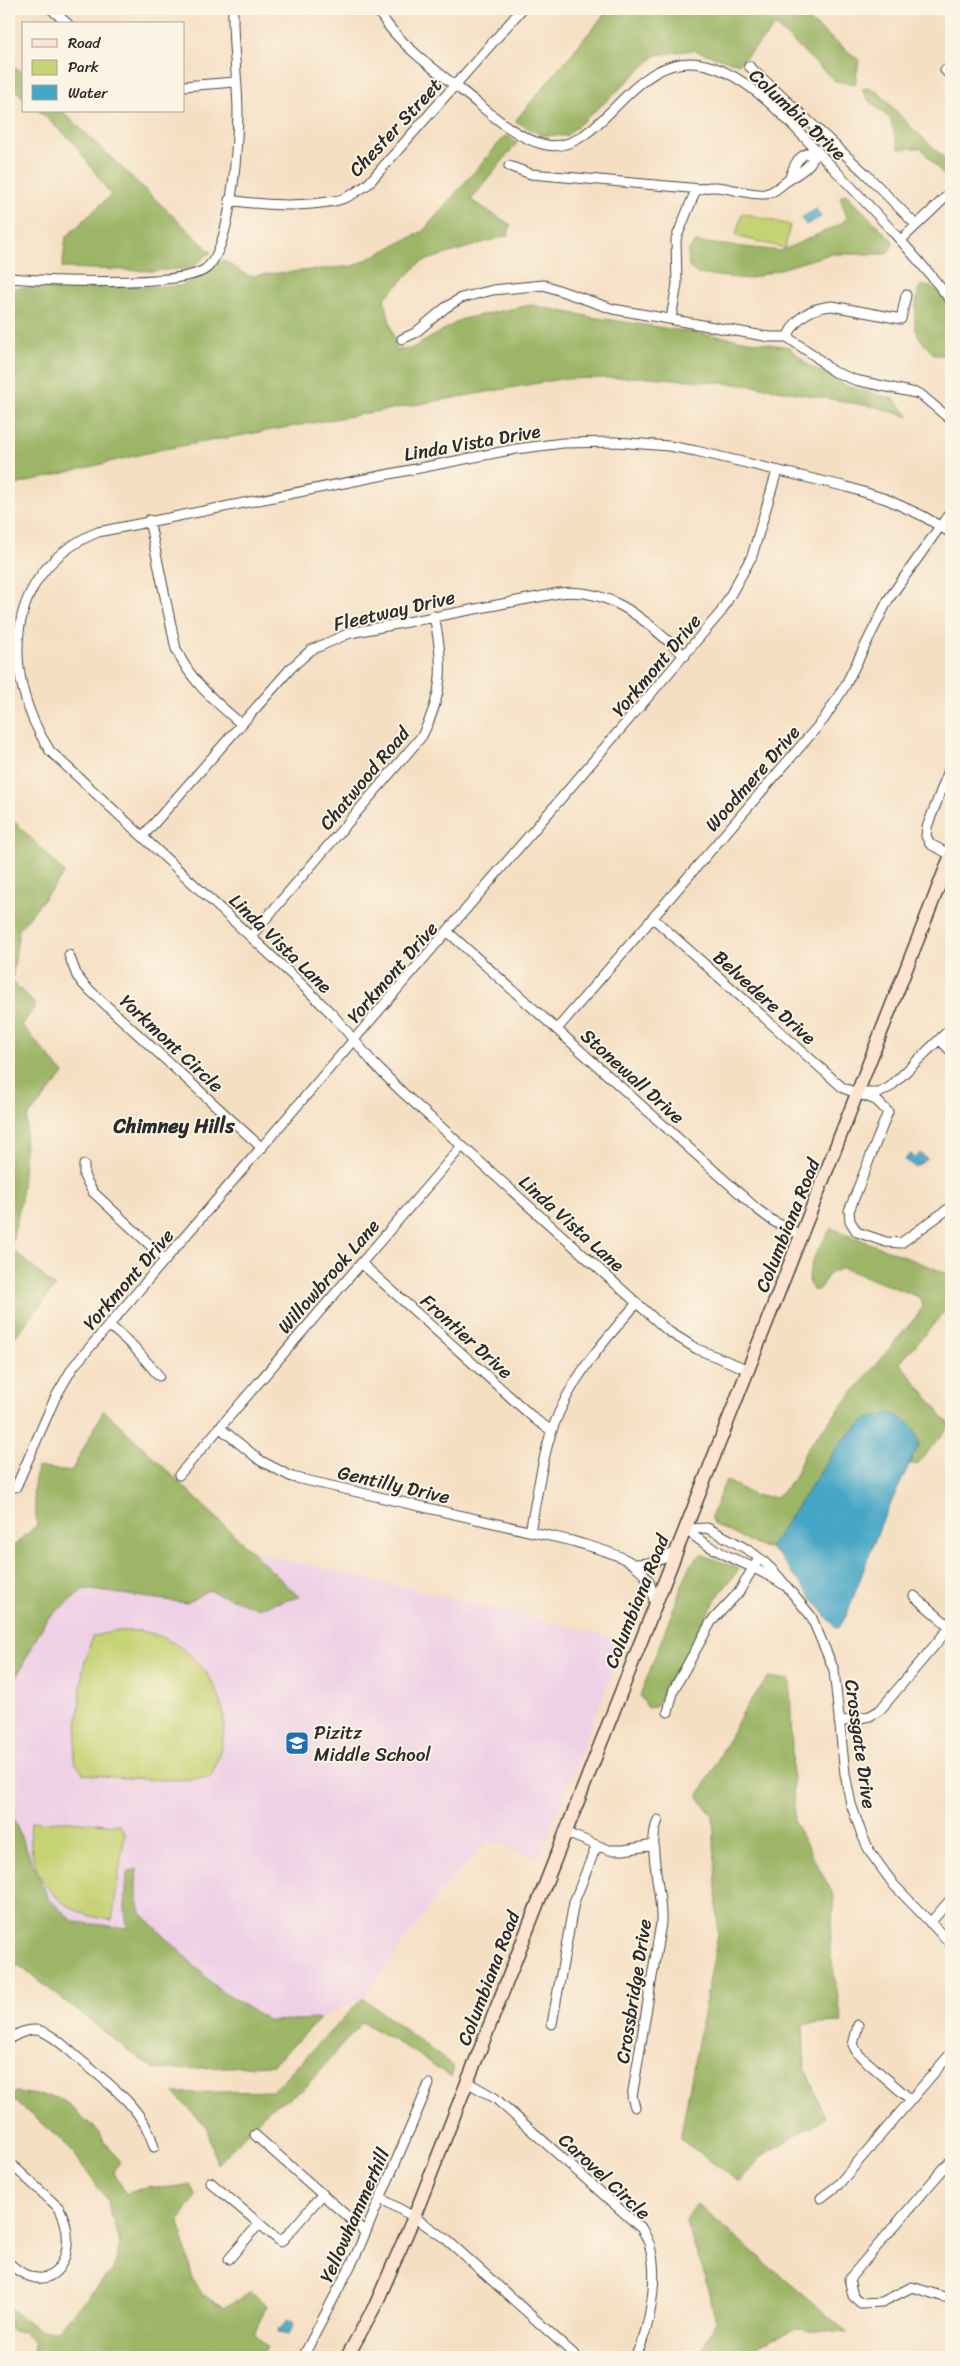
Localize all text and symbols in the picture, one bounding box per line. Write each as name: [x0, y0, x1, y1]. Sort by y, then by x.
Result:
legend: [22, 22, 185, 112]
text: Road: [68, 30, 101, 56]
text: Park: [68, 54, 99, 80]
street label: Columbia Drive: [741, 60, 854, 169]
street label: Chester Street: [340, 70, 450, 185]
text: Water: [68, 80, 108, 106]
street label: Linda Vista Drive: [401, 414, 543, 471]
street label: Fleetway Drive: [330, 580, 458, 641]
street label: Yorkmont Drive: [603, 606, 710, 724]
street label: Woodmere Drive: [696, 717, 808, 839]
street label: Chatwood Road: [311, 718, 419, 838]
street label: Linda Vista Lane: [221, 885, 340, 1002]
street label: Yorkmont Drive: [338, 914, 447, 1031]
street label: Belvedere Drive: [705, 942, 824, 1053]
street label: Yorkmont Circle: [112, 986, 232, 1101]
street label: Stonewall Drive: [573, 1020, 693, 1133]
district label: Chimney Hills: [113, 1109, 235, 1144]
street label: Columbiana Road: [746, 1152, 830, 1297]
street label: Linda Vista Lane: [511, 1166, 632, 1280]
street label: Willowbrook Lane: [269, 1211, 388, 1341]
street label: Yorkmont Drive: [74, 1221, 183, 1338]
street label: Frontier Drive: [413, 1285, 521, 1388]
street label: Gentilly Drive: [335, 1456, 453, 1513]
street label: Columbiana Road: [595, 1528, 679, 1673]
street label: Crossgate Drive: [835, 1677, 886, 1811]
place label: Pizitz Middle School: [314, 1716, 431, 1771]
school or university icon: Pizitz Middle School: [284, 1730, 310, 1756]
street label: Columbiana Road: [448, 1905, 530, 2050]
street label: Crossbridge Drive: [606, 1916, 661, 2066]
street label: Carovel Circle: [551, 2124, 659, 2228]
street label: Yellowhammerhill: [310, 2142, 399, 2288]

